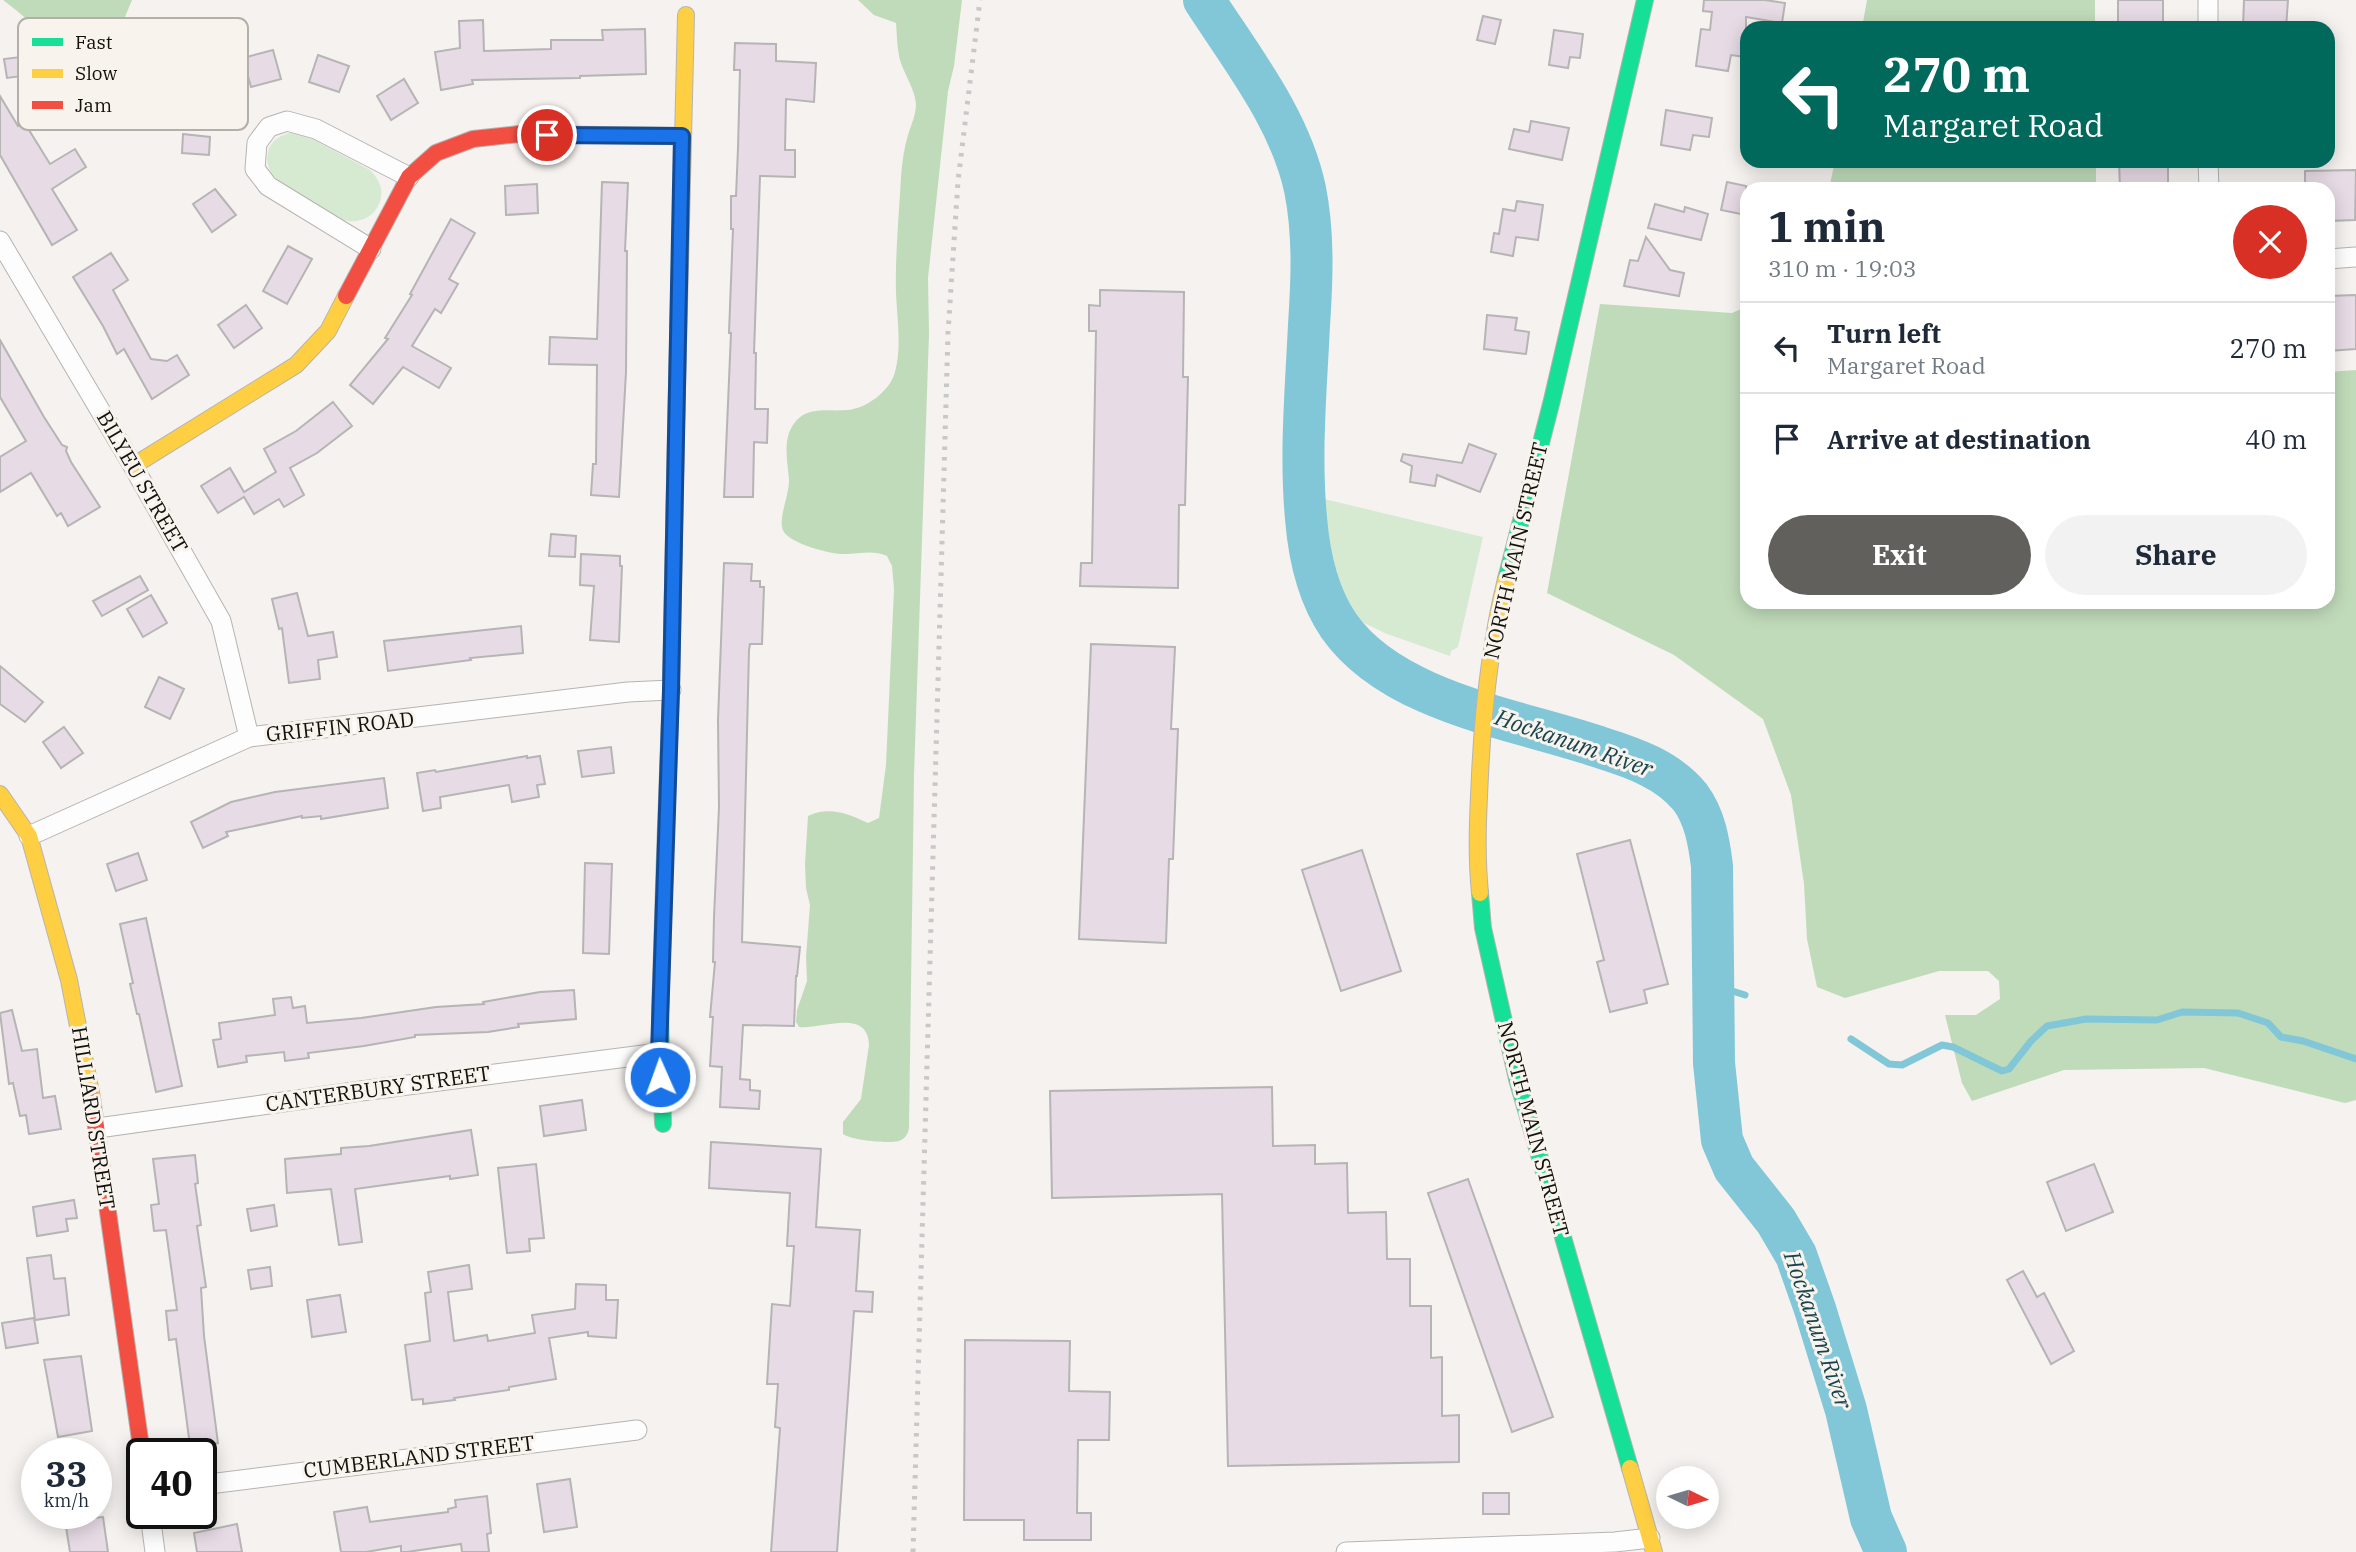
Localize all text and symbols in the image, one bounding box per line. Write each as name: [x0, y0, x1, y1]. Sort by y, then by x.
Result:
legend: [18, 18, 248, 130]
text: Fast: [75, 30, 113, 54]
text: 270 m: [1883, 42, 2030, 105]
icon: left: [1768, 49, 1859, 140]
text: Slow: [75, 61, 117, 85]
text: Jam: [75, 93, 112, 117]
text: Margaret Road: [1883, 104, 2104, 146]
pin: [517, 105, 577, 165]
icon: arrive: [528, 116, 566, 154]
text: 1 min: [1768, 199, 1886, 254]
button: close: [2233, 205, 2307, 279]
text: 310 m · 19:03: [1768, 253, 1917, 283]
text: Turn left: [1827, 316, 1941, 350]
icon: left: [1768, 329, 1806, 367]
text: 270 m: [2229, 331, 2307, 365]
text: Margaret Road: [1827, 350, 1986, 380]
street label: BILYEU STREET: [91, 405, 195, 558]
icon: arrive: [1768, 420, 1806, 458]
text: Arrive at destination: [1827, 422, 2091, 456]
text: 40 m: [2245, 422, 2307, 456]
street label: NORTH MAIN STREET: [1476, 440, 1554, 662]
button: Exit: [1768, 515, 2031, 595]
button: Share: [2045, 515, 2307, 595]
water label: Hockanum River: [1491, 701, 1658, 783]
street label: GRIFFIN ROAD: [264, 704, 415, 748]
street label: NORTH MAIN STREET: [1492, 1018, 1576, 1239]
street label: HILLIARD STREET: [66, 1024, 122, 1211]
position arrow: [623, 1040, 697, 1114]
street label: CANTERBURY STREET: [264, 1058, 492, 1118]
water label: Hockanum River: [1778, 1246, 1860, 1413]
street label: CUMBERLAND STREET: [302, 1428, 536, 1484]
speed limit sign: 40: [126, 1438, 217, 1529]
text: 33: [45, 1451, 88, 1497]
north arrow: [1656, 1466, 1718, 1530]
map controls: [1656, 1466, 1719, 1529]
text: km/h: [44, 1489, 89, 1512]

